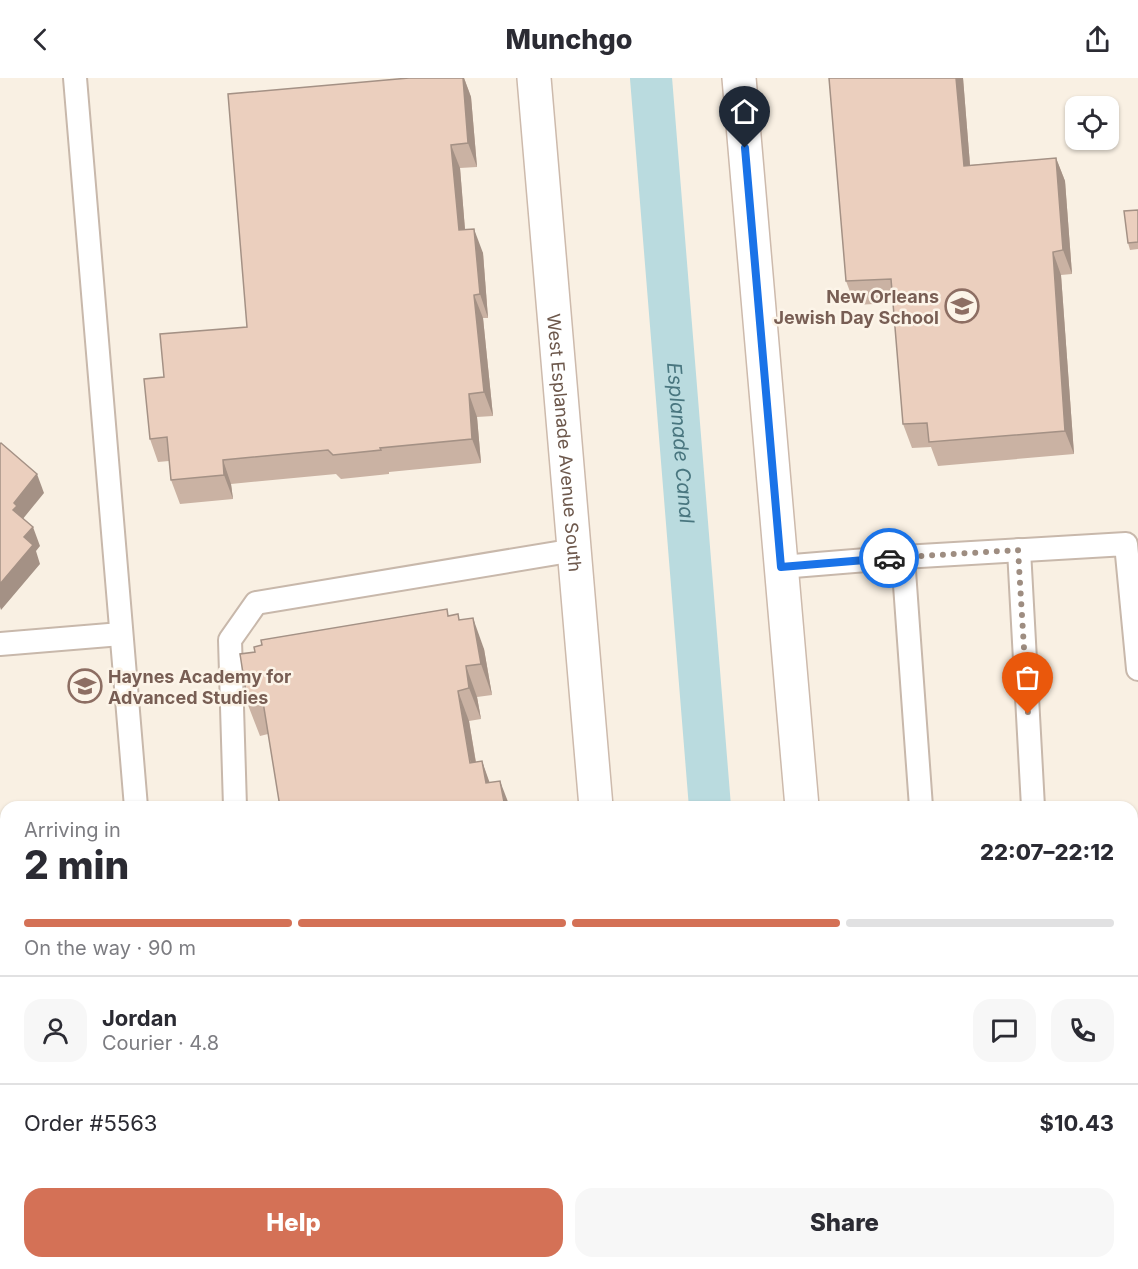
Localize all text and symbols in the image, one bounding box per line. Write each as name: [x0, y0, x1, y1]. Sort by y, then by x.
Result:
icon: back: [24, 23, 57, 56]
text: Munchgo: [506, 23, 632, 56]
icon: share: [1081, 23, 1114, 56]
pin: [719, 86, 770, 148]
icon: home: [728, 95, 761, 128]
map controls: [1065, 96, 1119, 150]
button: locate: [1065, 96, 1119, 150]
place label: New Orleans Jewish Day School: [773, 286, 939, 328]
school or university icon: New Orleans Jewish Day School: [944, 288, 980, 324]
street label: West Esplanade Avenue South: [544, 313, 586, 573]
water label: Esplanade Canal: [662, 361, 699, 524]
courier: [859, 528, 919, 588]
icon: car: [873, 542, 906, 575]
pin: [1002, 652, 1053, 714]
icon: bag: [1011, 661, 1044, 694]
place label: Haynes Academy for Advanced Studies: [108, 666, 291, 708]
school or university icon: Haynes Academy for Advanced Studies: [67, 668, 103, 704]
text: Arriving in: [24, 818, 121, 842]
text: 22:07–22:12: [980, 839, 1114, 865]
text: 2 min: [24, 841, 129, 888]
text: On the way · 90 m: [24, 936, 196, 960]
button: person: [24, 999, 87, 1062]
button: chat: [973, 999, 1036, 1062]
button: phone: [1051, 999, 1114, 1062]
text: Jordan: [102, 1005, 177, 1031]
text: Courier · 4.8: [102, 1031, 219, 1055]
text: Order #5563: [24, 1110, 157, 1136]
text: $10.43: [1039, 1110, 1114, 1136]
button: Help: [24, 1188, 563, 1257]
button: Share: [575, 1188, 1114, 1257]

